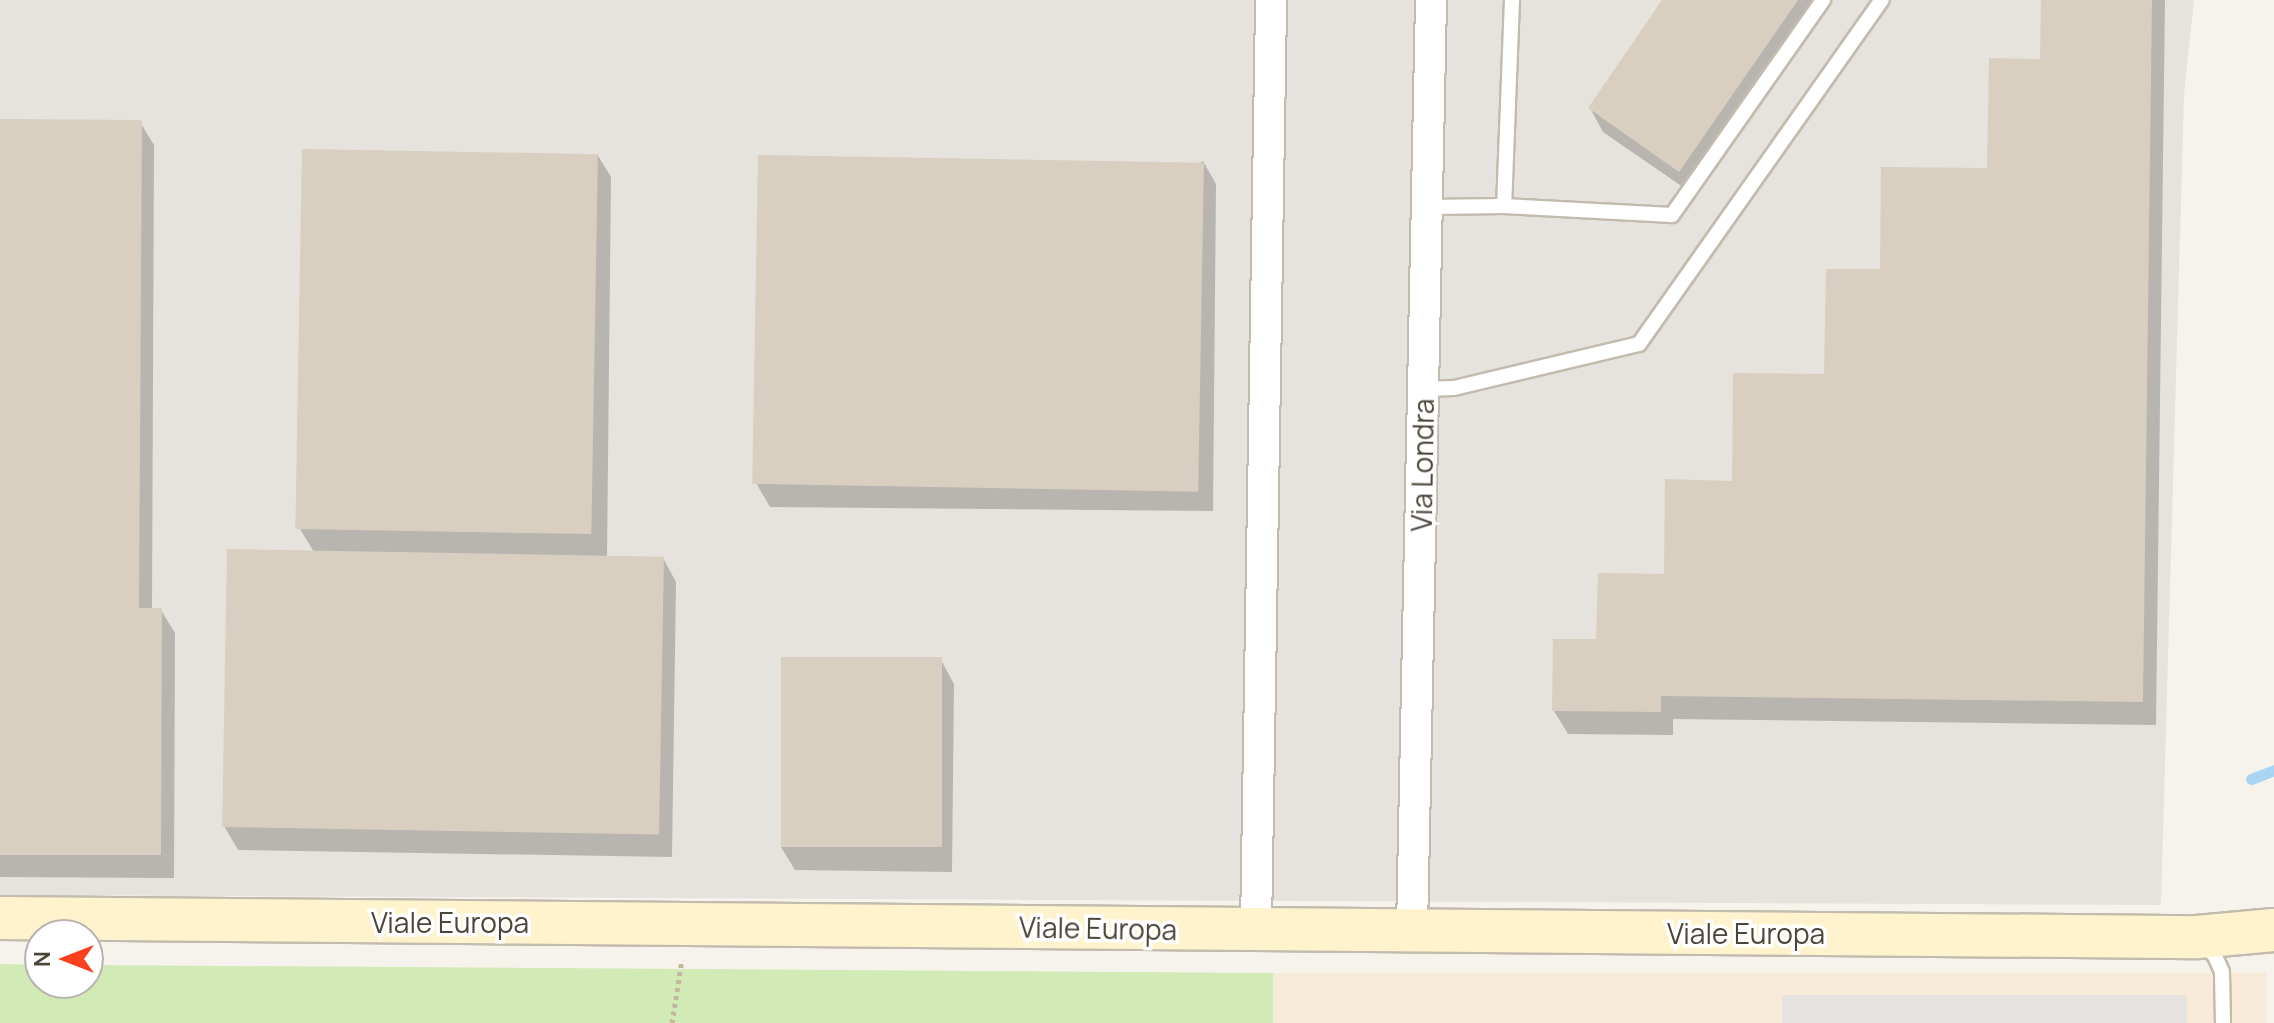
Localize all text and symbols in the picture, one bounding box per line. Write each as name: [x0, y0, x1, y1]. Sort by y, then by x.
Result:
street label: Via Londra: [1404, 398, 1440, 532]
street label: Viale Europa: [371, 905, 529, 939]
street label: Viale Europa: [1019, 910, 1177, 946]
street label: Viale Europa: [1667, 916, 1825, 950]
north arrow: [24, 919, 104, 999]
text: N: [27, 951, 57, 967]

